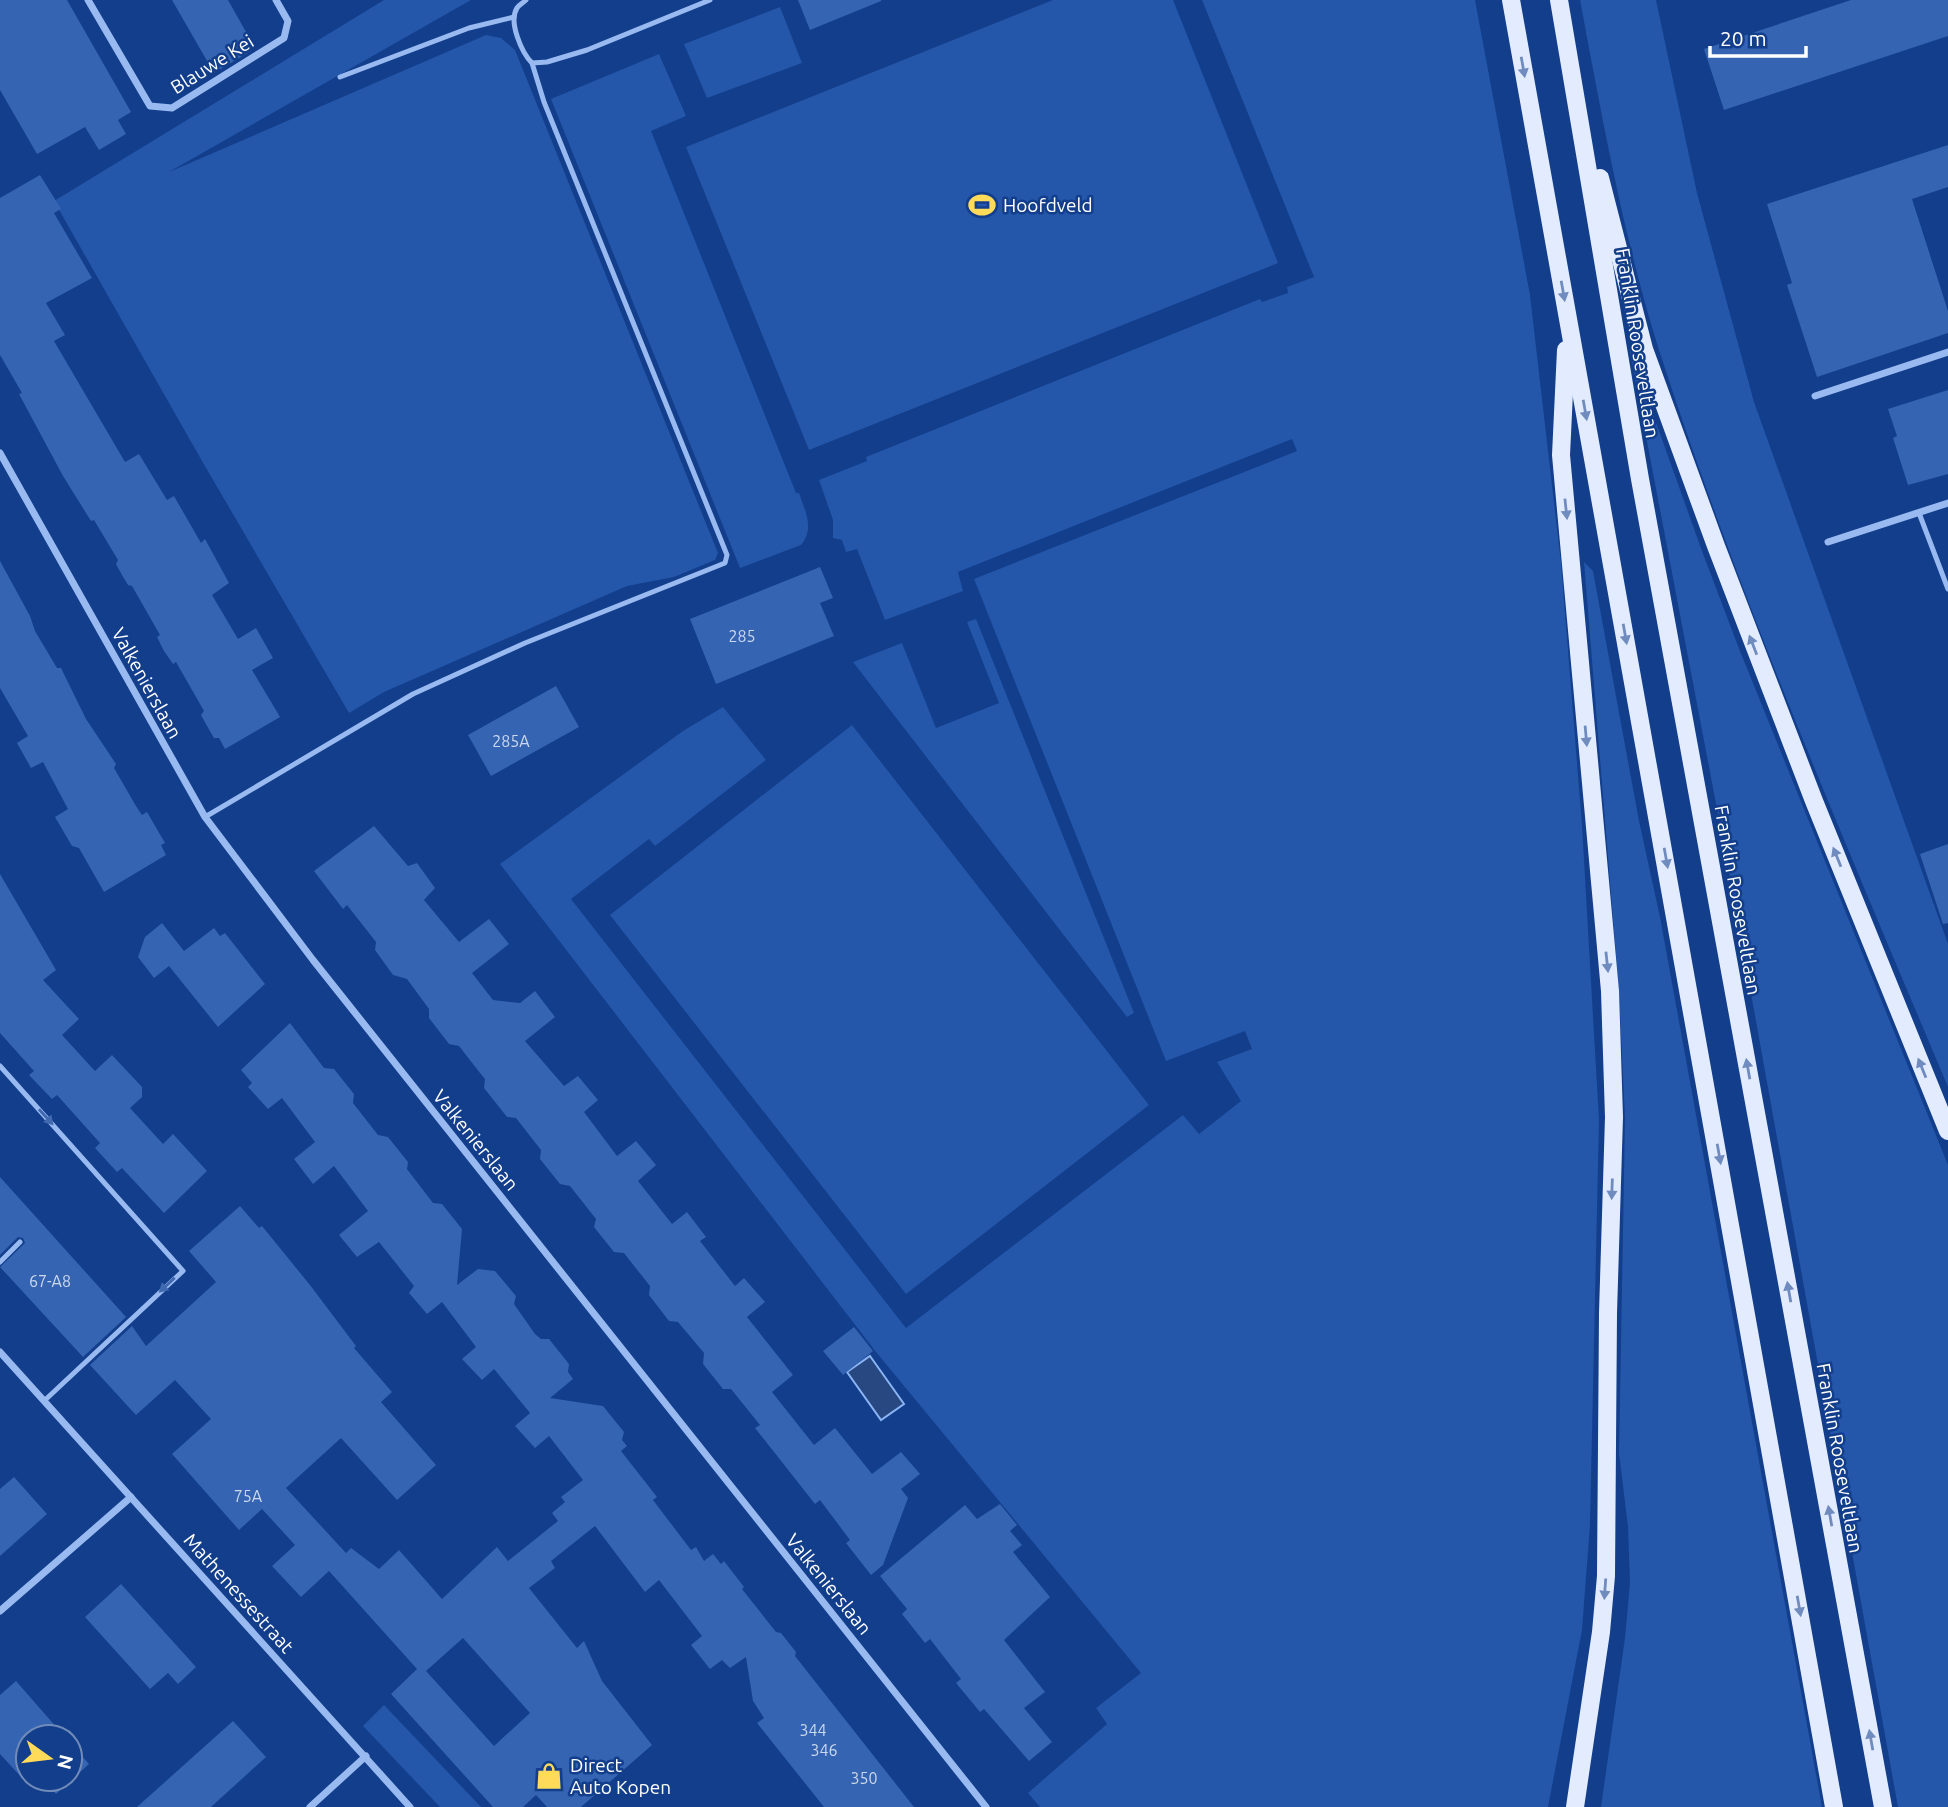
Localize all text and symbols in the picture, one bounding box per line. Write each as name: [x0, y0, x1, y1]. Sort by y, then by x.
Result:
scale bar: [1710, 14, 1806, 58]
text: 20 m: [1720, 26, 1767, 50]
street label: Blauwe Kei: [166, 30, 258, 98]
one-way arrow: [1518, 56, 1529, 78]
sports icon: Hoofdveld: [967, 190, 997, 220]
place label: Hoofdveld: [1003, 194, 1093, 216]
street label: Franklin Rooseveltlaan: [1612, 246, 1664, 440]
one-way arrow: [1558, 280, 1569, 302]
one-way arrow: [1579, 399, 1590, 421]
one-way arrow: [1561, 498, 1572, 520]
one-way arrow: [1620, 623, 1631, 645]
street label: Valkenierslaan: [108, 624, 186, 742]
house number: 285: [728, 627, 756, 645]
one-way arrow: [1747, 635, 1758, 656]
one-way arrow: [1581, 725, 1592, 747]
house number: 285A: [492, 732, 530, 750]
street label: Franklin Rooseveltlaan: [1710, 803, 1766, 997]
one-way arrow: [1831, 846, 1842, 867]
one-way arrow: [1660, 847, 1671, 869]
one-way arrow: [1602, 951, 1613, 973]
one-way arrow: [1742, 1057, 1753, 1079]
one-way arrow: [1917, 1057, 1928, 1078]
street label: Valkenierslaan: [429, 1085, 523, 1195]
one-way arrow: [37, 1108, 53, 1125]
one-way arrow: [1713, 1143, 1724, 1165]
one-way arrow: [1606, 1179, 1617, 1201]
house number: 67-A8: [29, 1272, 71, 1290]
one-way arrow: [159, 1277, 176, 1294]
one-way arrow: [1783, 1281, 1794, 1303]
street label: Franklin Rooseveltlaan: [1812, 1361, 1868, 1555]
house number: 75A: [234, 1487, 263, 1505]
one-way arrow: [1824, 1505, 1835, 1527]
street label: Mathenessestraat: [180, 1529, 299, 1658]
street label: Valkenierslaan: [782, 1529, 876, 1639]
one-way arrow: [1599, 1578, 1610, 1600]
one-way arrow: [1794, 1595, 1805, 1617]
house number: 344: [799, 1721, 827, 1739]
north arrow: [14, 1723, 84, 1793]
one-way arrow: [1865, 1729, 1876, 1751]
house number: 346: [810, 1741, 838, 1759]
text: N: [53, 1753, 78, 1772]
place label: Direct Auto Kopen: [570, 1754, 671, 1798]
shop icon: Direct Auto Kopen: [534, 1761, 564, 1791]
house number: 350: [850, 1769, 878, 1787]

